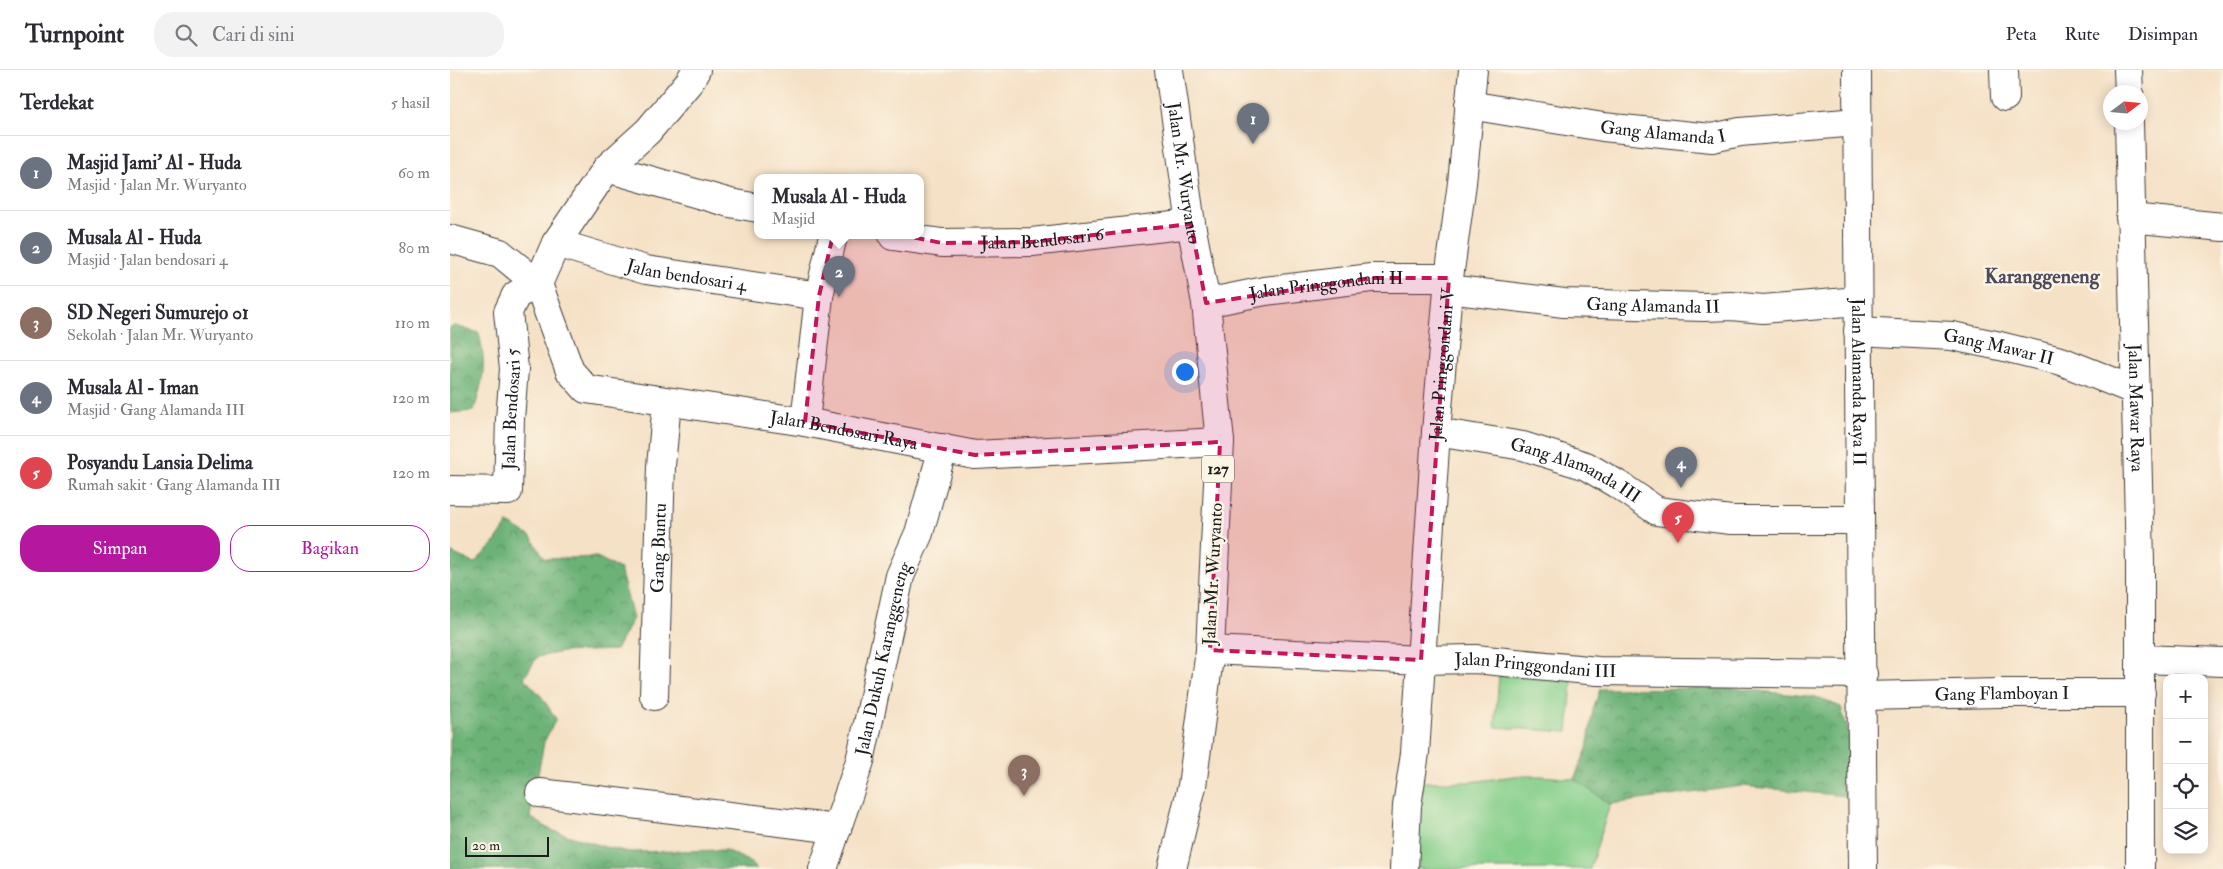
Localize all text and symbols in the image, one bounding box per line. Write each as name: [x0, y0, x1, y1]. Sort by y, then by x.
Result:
search box: [154, 12, 504, 57]
text: Turnpoint: [25, 19, 124, 50]
icon: search: [172, 21, 200, 49]
text: Cari di sini: [212, 23, 295, 47]
text: Peta: [2006, 23, 2037, 46]
text: Rute: [2065, 23, 2100, 46]
text: Disimpan: [2128, 23, 2198, 46]
north arrow: [2103, 85, 2148, 130]
text: Terdekat: [20, 89, 94, 116]
text: 5 hasil: [391, 93, 430, 113]
street label: Jalan Mr. Wuryanto: [1162, 100, 1206, 246]
pin: 1: [1237, 103, 1269, 144]
street label: Gang Alamanda I: [1599, 115, 1728, 150]
text: Masjid Jami' Al - Huda: [67, 151, 241, 175]
text: 1: [33, 163, 39, 183]
text: 60 m: [398, 163, 430, 183]
popup: [754, 174, 924, 239]
text: Masjid · Jalan Mr. Wuryanto: [67, 175, 247, 195]
text: Musala Al - Huda: [772, 185, 906, 209]
text: Masjid: [772, 209, 815, 229]
street label: Jalan Bendosari 6: [980, 222, 1106, 254]
text: Musala Al - Huda: [67, 226, 201, 250]
text: 2: [32, 238, 40, 258]
text: 80 m: [399, 238, 430, 258]
text: Masjid · Jalan bendosari 4: [67, 250, 228, 270]
street label: Jalan bendosari 4: [623, 253, 749, 297]
pin: 2: [823, 256, 855, 297]
district label: Karanggeneng: [1984, 264, 2101, 290]
street label: Jalan Pringgondani II: [1246, 267, 1403, 306]
street label: Jalan Pringgondani V: [1424, 286, 1460, 443]
street label: Gang Alamanda II: [1586, 292, 1720, 319]
street label: Jalan Alamanda Raya II: [1847, 297, 1871, 466]
text: SD Negeri Sumurejo 01: [67, 301, 249, 325]
text: 3: [33, 313, 39, 333]
text: 110 m: [395, 313, 430, 333]
street label: Gang Mawar II: [1943, 324, 2056, 370]
text: Sekolah · Jalan Mr. Wuryanto: [67, 325, 253, 345]
street label: Jalan Mawar Raya: [2123, 342, 2149, 473]
street label: Jalan Bendosari 5: [497, 347, 526, 472]
your location: [1172, 359, 1198, 385]
text: Musala Al - Iman: [67, 376, 199, 400]
text: 4: [32, 388, 40, 408]
text: 120 m: [392, 388, 430, 408]
text: Masjid · Gang Alamanda III: [67, 400, 245, 420]
street label: Jalan Bendosari Raya: [768, 405, 920, 455]
street label: Gang Alamanda III: [1509, 433, 1645, 508]
pin: 4: [1665, 447, 1697, 488]
text: Posyandu Lansia Delima: [67, 451, 253, 475]
road number: 127: [1202, 456, 1234, 482]
text: 5: [32, 463, 40, 483]
text: 120 m: [392, 463, 430, 483]
text: Rumah sakit · Gang Alamanda III: [67, 475, 281, 495]
street label: Jalan Mr. Wuryanto: [1198, 502, 1228, 647]
pin: 5: [1662, 502, 1694, 543]
street label: Gang Buntu: [646, 503, 671, 593]
button: Simpan: [20, 525, 220, 572]
button: Bagikan: [230, 525, 430, 572]
street label: Jalan Dukuh Karanggeneng: [850, 557, 917, 759]
street label: Jalan Pringgondani III: [1453, 647, 1616, 683]
map controls: [2163, 674, 2208, 854]
button: +: [2163, 674, 2208, 719]
street label: Gang Flamboyan I: [1934, 681, 2069, 706]
button: −: [2163, 719, 2208, 764]
pin: 3: [1008, 755, 1040, 796]
button: locate: [2163, 764, 2208, 809]
button: layers: [2163, 809, 2208, 854]
scale bar: [465, 834, 549, 857]
text: 20 m: [472, 837, 500, 854]

